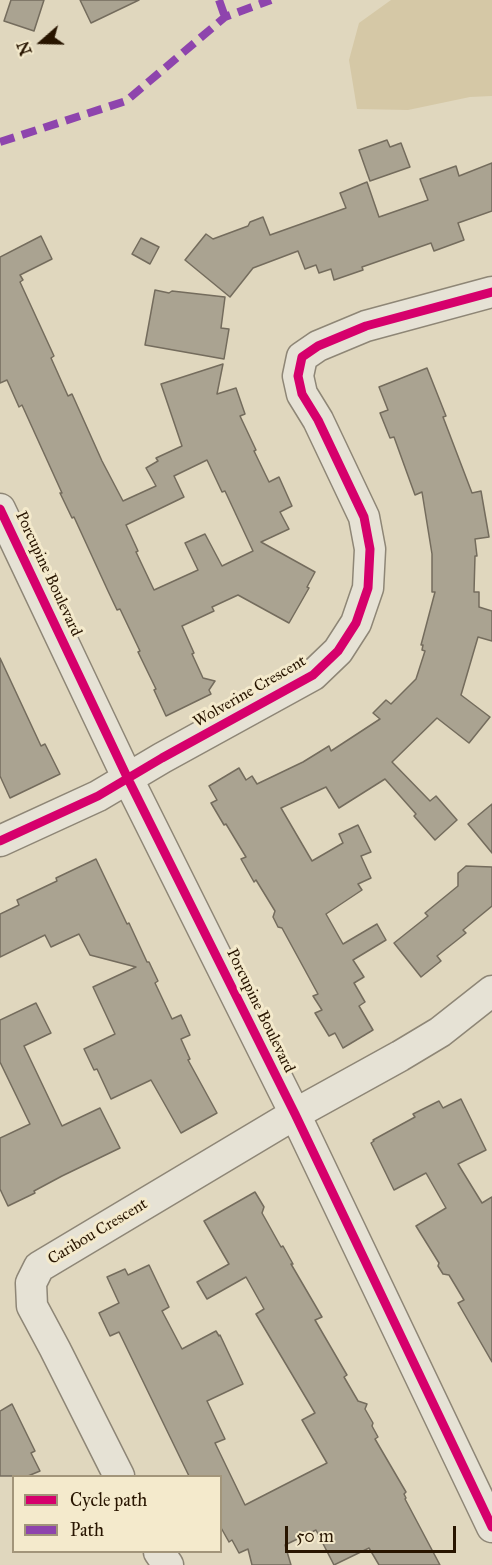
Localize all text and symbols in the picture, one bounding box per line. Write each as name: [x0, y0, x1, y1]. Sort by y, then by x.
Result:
north arrow: [12, 12, 72, 72]
text: N: [13, 39, 36, 58]
street label: Porcupine Boulevard: [11, 508, 85, 640]
street label: Wolverine Crescent: [190, 652, 310, 732]
street label: Porcupine Boulevard: [222, 946, 298, 1076]
street label: Caribou Crescent: [45, 1195, 151, 1269]
legend: [12, 1475, 222, 1553]
text: Cycle path: [70, 1489, 147, 1511]
scale bar: [288, 1514, 459, 1552]
text: Path: [70, 1519, 104, 1541]
text: 50 m: [296, 1525, 334, 1547]

